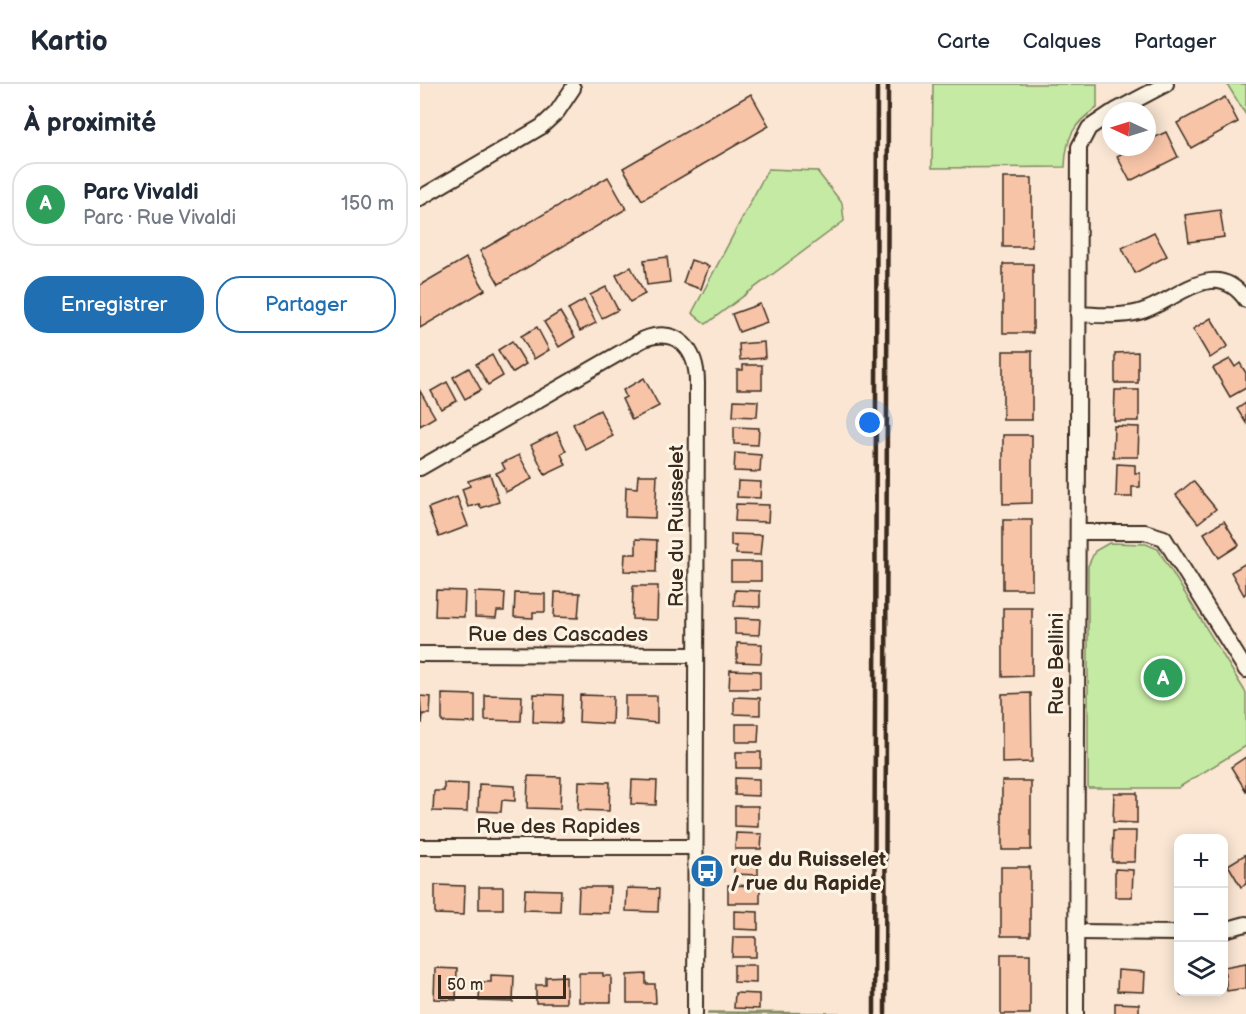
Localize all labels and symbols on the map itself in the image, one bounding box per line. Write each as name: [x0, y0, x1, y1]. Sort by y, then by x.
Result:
north arrow: [1102, 102, 1156, 156]
your location: [855, 408, 884, 437]
street label: Rue du Ruisselet: [664, 444, 689, 607]
street label: Rue Bellini: [1044, 613, 1069, 715]
street label: Rue des Cascades: [468, 622, 648, 647]
pin: A: [1144, 656, 1182, 700]
street label: Rue des Rapides: [476, 814, 640, 839]
place label: rue du Ruisselet / rue du Rapide: [730, 847, 886, 896]
bus stop icon: rue du Ruisselet / rue du Rapide: [689, 853, 725, 889]
scale bar: [438, 972, 566, 1000]

